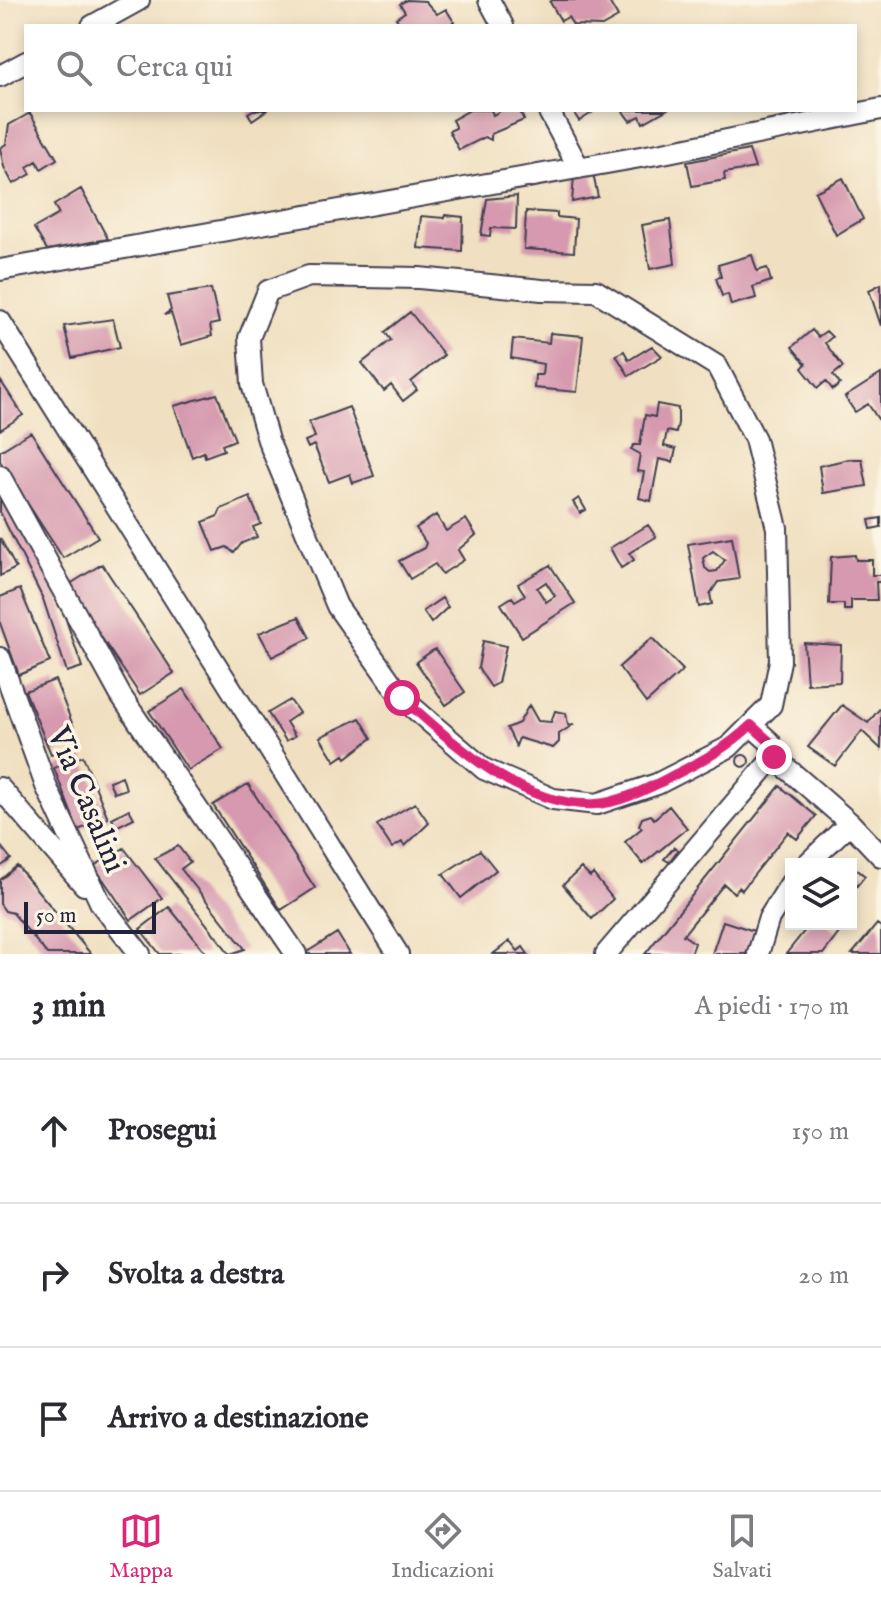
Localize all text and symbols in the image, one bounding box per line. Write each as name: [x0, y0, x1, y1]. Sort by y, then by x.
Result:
search box: [24, 24, 857, 112]
icon: search: [52, 46, 96, 90]
text: Cerca qui: [116, 49, 233, 87]
route start: [384, 680, 420, 716]
street label: Via Casalini: [36, 720, 135, 879]
route end: [756, 739, 792, 775]
map controls: [785, 858, 857, 930]
button: layers: [785, 858, 857, 930]
scale bar: [24, 898, 156, 934]
text: 50 m: [36, 902, 77, 930]
text: 3 min: [32, 985, 106, 1028]
text: A piedi · 170 m: [695, 990, 849, 1023]
icon: ahead: [32, 1109, 76, 1153]
text: Prosegui: [108, 1112, 217, 1150]
text: 150 m: [791, 1115, 849, 1148]
icon: right: [32, 1253, 76, 1297]
text: Svolta a destra: [108, 1256, 284, 1294]
text: 20 m: [798, 1259, 849, 1292]
icon: arrive: [32, 1397, 76, 1441]
text: Arrivo a destinazione: [108, 1400, 369, 1438]
tab: Mappa: [109, 1509, 173, 1585]
tab: Indicazioni: [391, 1509, 494, 1585]
tab: Salvati: [713, 1509, 772, 1585]

